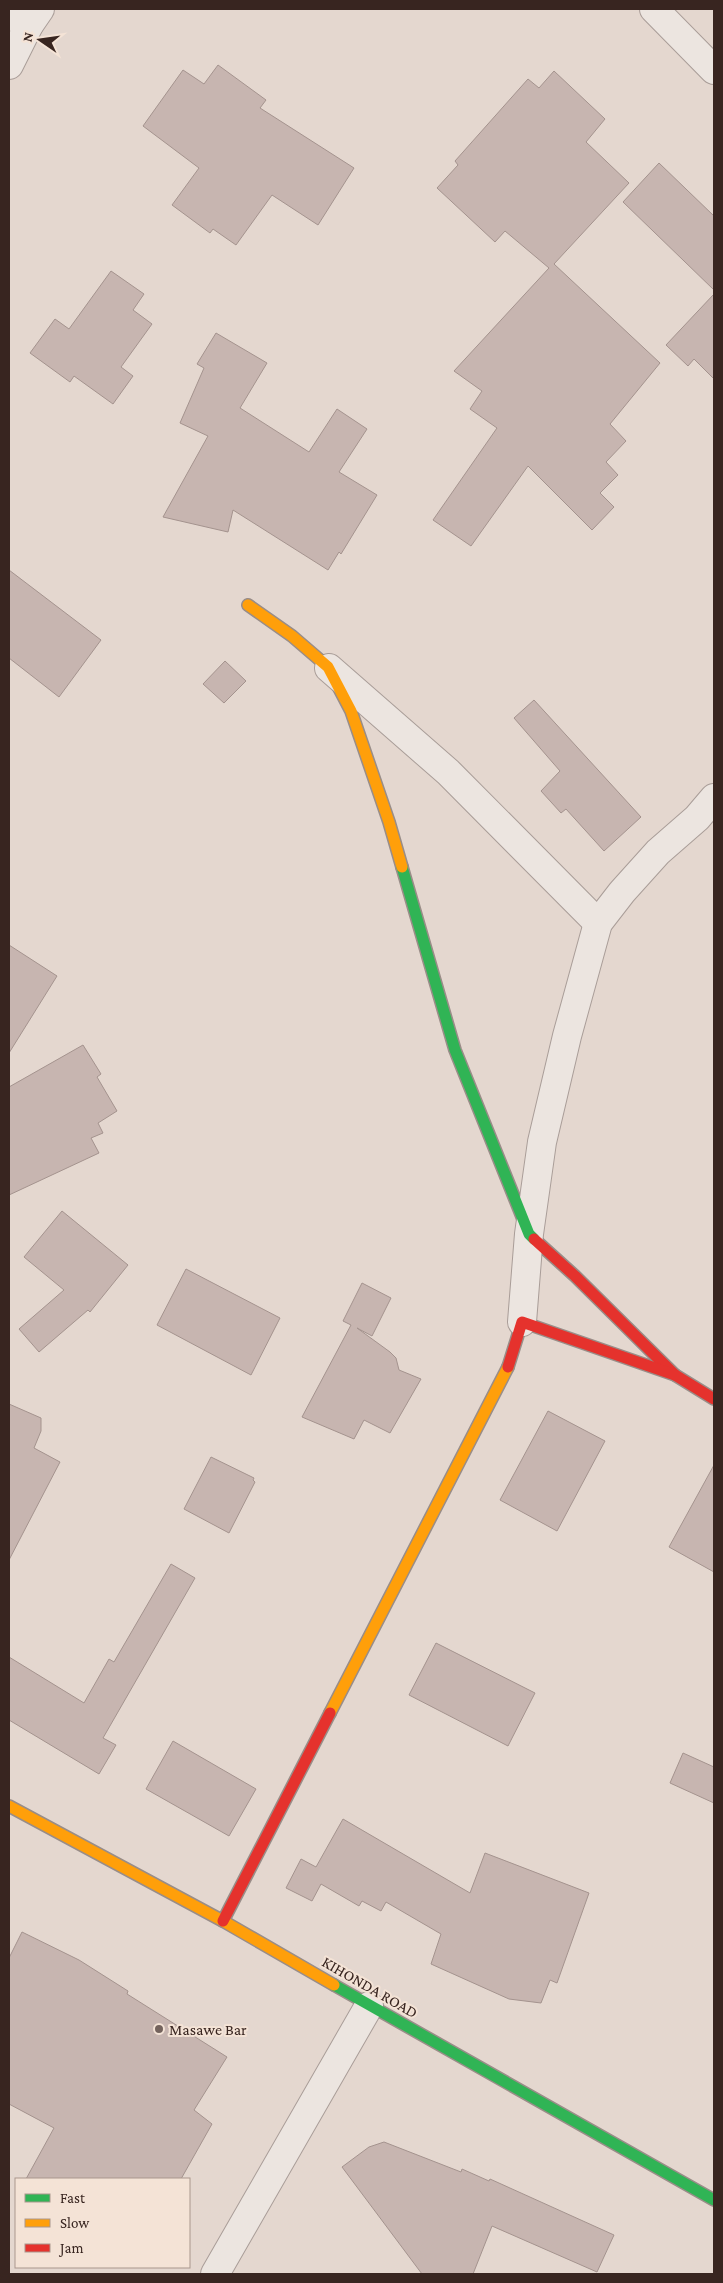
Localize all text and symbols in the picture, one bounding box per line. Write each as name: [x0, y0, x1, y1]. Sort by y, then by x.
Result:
north arrow: [15, 15, 65, 65]
text: N: [18, 30, 36, 44]
street label: KIHONDA ROAD: [319, 1953, 421, 2021]
place label: Masawe Bar: [169, 2021, 247, 2038]
marker: Masawe Bar: [153, 2023, 165, 2035]
legend: [15, 2178, 190, 2268]
text: Fast: [60, 2190, 86, 2206]
text: Slow: [60, 2215, 90, 2231]
text: Jam: [58, 2240, 83, 2257]

